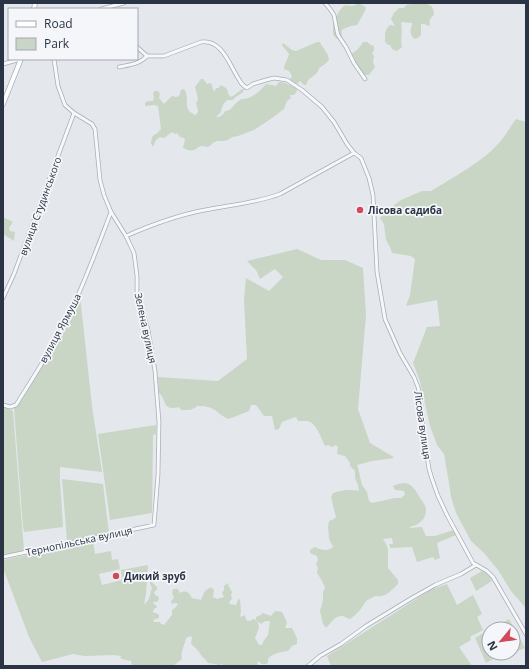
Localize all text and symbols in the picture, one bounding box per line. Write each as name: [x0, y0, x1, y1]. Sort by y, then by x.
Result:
legend: [8, 8, 138, 60]
text: Road: [44, 15, 73, 32]
text: Park: [44, 35, 70, 52]
street label: вулиця Студинського: [16, 155, 64, 257]
place label: Лісова садиба: [368, 203, 442, 217]
marker: Лісова садиба: [355, 205, 365, 215]
street label: вулиця Ярмуша: [36, 291, 84, 365]
street label: Зелена вулиця: [132, 291, 160, 365]
street label: Лісова вулиця: [411, 390, 435, 460]
street label: Тернопільська вулиця: [24, 523, 134, 559]
place label: Дикий зруб: [124, 569, 186, 583]
marker: Дикий зруб: [111, 571, 121, 581]
north arrow: [481, 621, 521, 661]
text: N: [483, 639, 501, 654]

